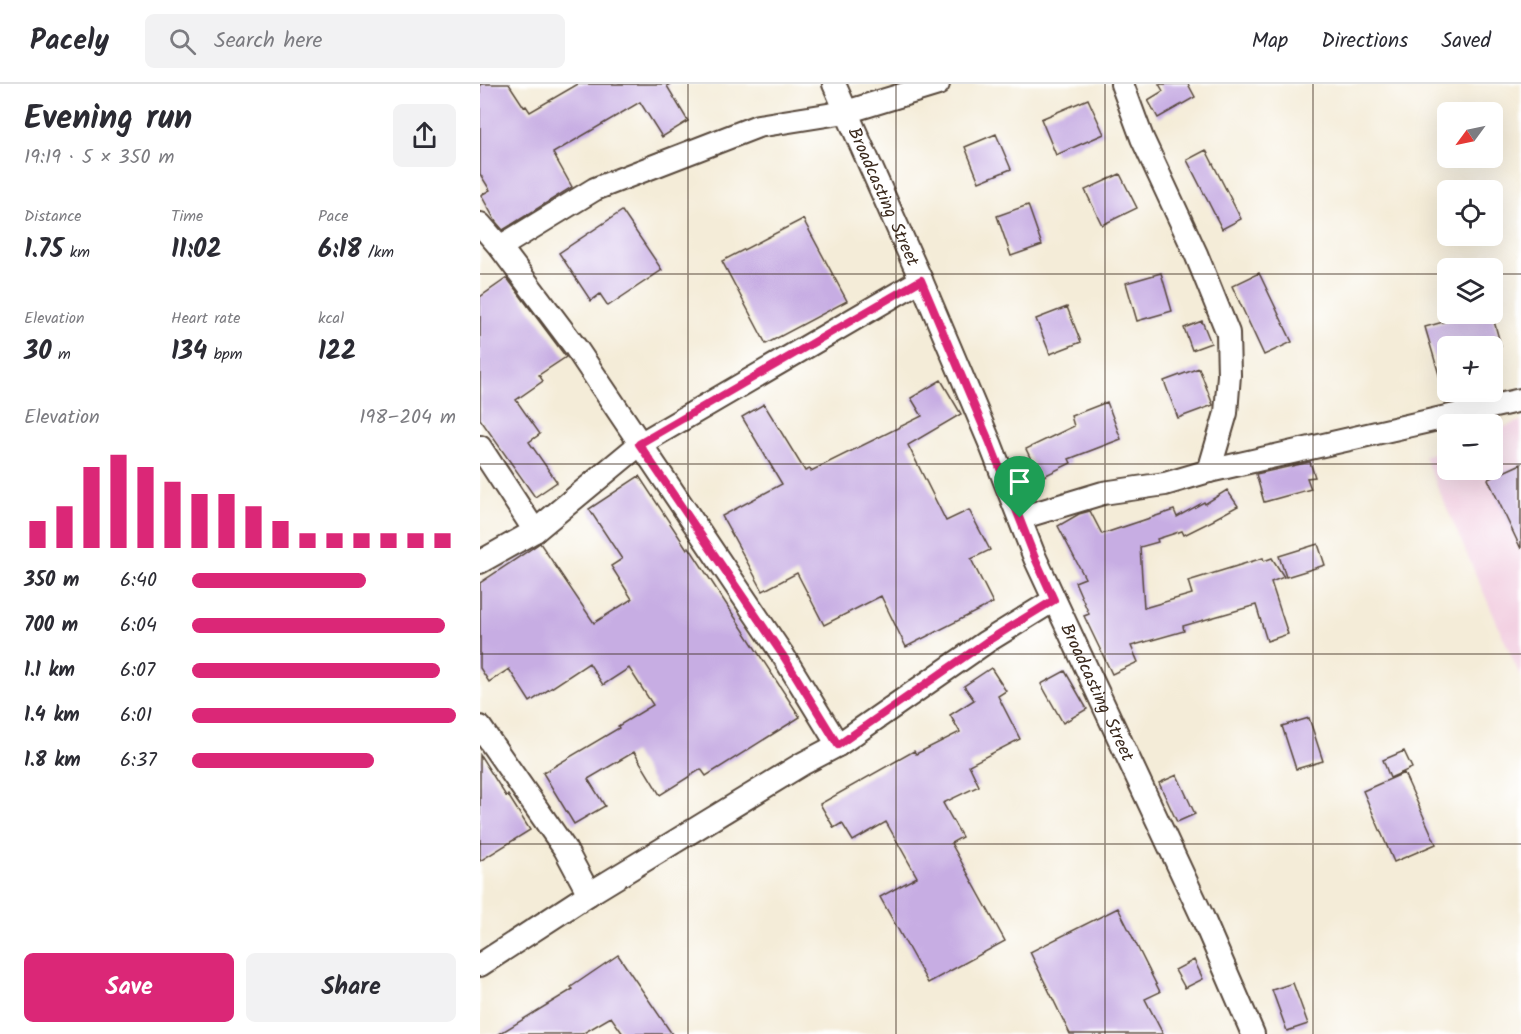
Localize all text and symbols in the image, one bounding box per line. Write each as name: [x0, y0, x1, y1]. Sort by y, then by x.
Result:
search box: [145, 14, 565, 68]
text: Pacely: [30, 19, 109, 64]
text: Search here: [214, 24, 323, 59]
icon: search: [166, 25, 199, 58]
text: Map: [1252, 25, 1288, 58]
text: Directions: [1321, 25, 1408, 58]
text: Saved: [1441, 25, 1491, 58]
text: Evening run: [24, 93, 192, 146]
north arrow: [1437, 102, 1503, 168]
map controls: [1437, 102, 1503, 480]
button: share: [393, 104, 456, 167]
street label: Broadcasting Street: [839, 123, 927, 272]
text: 19:19 · 5 × 350 m: [24, 142, 174, 174]
button: locate: [1437, 180, 1503, 246]
text: Distance: [24, 204, 82, 229]
text: Time: [171, 204, 203, 229]
text: Pace: [318, 204, 349, 229]
text: 1.75: [24, 229, 63, 271]
text: 11:02: [171, 229, 222, 271]
text: 6:18: [318, 229, 362, 271]
text: km: [63, 240, 90, 265]
text: /km: [362, 240, 394, 265]
button: layers: [1437, 258, 1503, 324]
text: Elevation: [24, 306, 85, 331]
text: Heart rate: [171, 306, 241, 331]
text: kcal: [318, 306, 344, 331]
text: 30: [24, 331, 52, 373]
text: 134: [171, 331, 207, 373]
text: 122: [318, 331, 356, 373]
button: +: [1437, 336, 1503, 402]
text: m: [52, 342, 71, 367]
text: bpm: [207, 342, 242, 367]
text: Elevation: [24, 402, 100, 434]
text: 198–204 m: [359, 402, 456, 434]
button: −: [1437, 414, 1503, 480]
pin: [994, 456, 1045, 518]
icon: arrive: [1003, 465, 1036, 498]
text: 350 m: [24, 565, 79, 597]
text: 6:40: [120, 565, 157, 597]
text: 700 m: [24, 610, 78, 642]
text: 6:04: [120, 610, 157, 642]
street label: Broadcasting Street: [1051, 619, 1141, 768]
text: 1.1 km: [24, 655, 75, 687]
text: 6:07: [120, 655, 155, 687]
text: 1.4 km: [24, 700, 80, 732]
text: 6:01: [120, 700, 152, 732]
text: 1.8 km: [24, 745, 81, 777]
text: 6:37: [120, 745, 157, 777]
button: Save: [24, 953, 234, 1022]
button: Share: [246, 953, 456, 1022]

